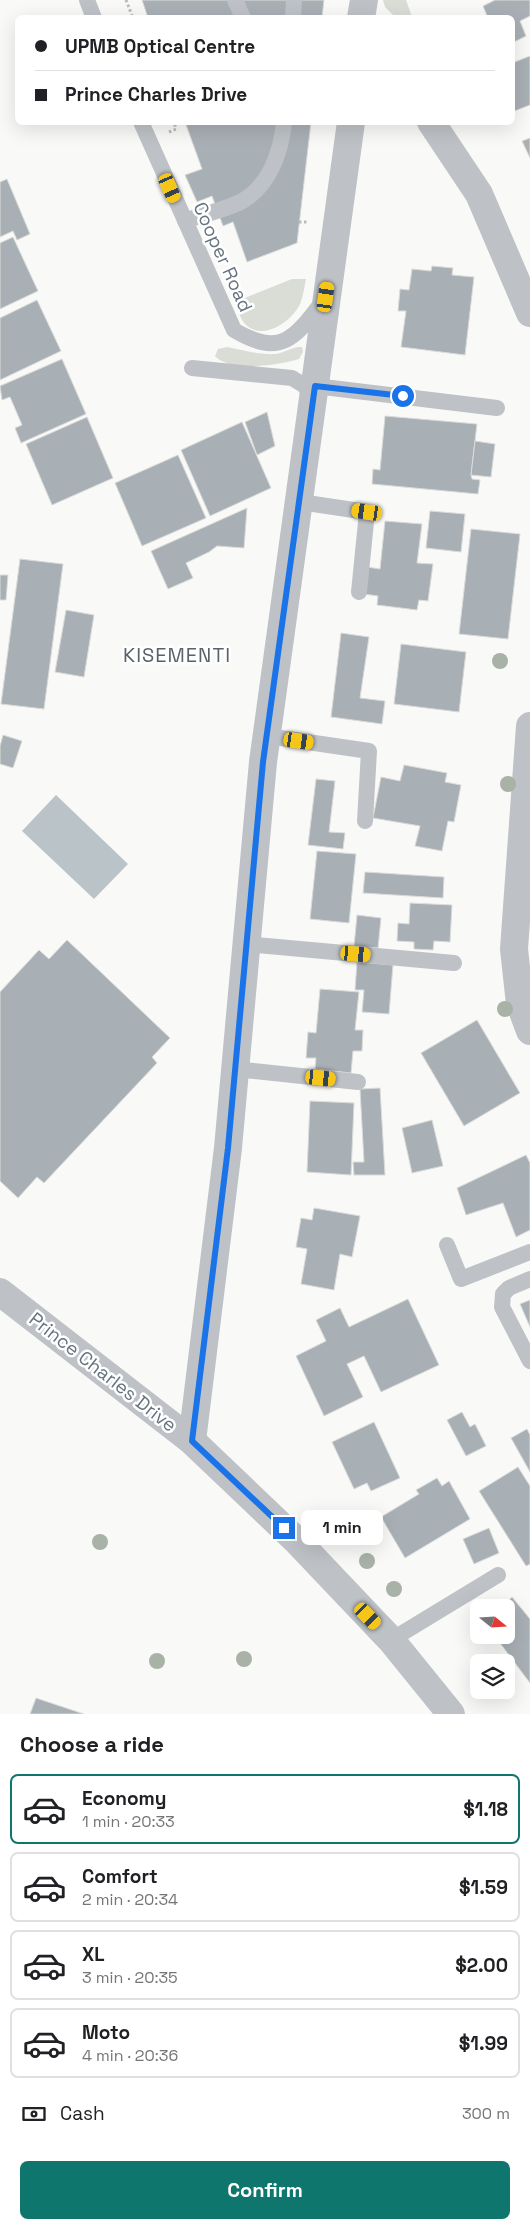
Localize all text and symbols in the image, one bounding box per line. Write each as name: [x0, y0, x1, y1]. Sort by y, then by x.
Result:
text: UPMB Optical Centre: [65, 34, 255, 59]
text: Prince Charles Drive: [65, 82, 247, 107]
car: [157, 171, 182, 205]
street label: Cooper Road: [188, 198, 258, 316]
car: [316, 281, 335, 313]
route start: [392, 385, 414, 407]
car: [351, 502, 382, 522]
district label: KISEMENTI: [123, 642, 231, 668]
car: [283, 731, 314, 751]
car: [340, 945, 371, 963]
car: [305, 1069, 336, 1087]
street label: Prince Charles Drive: [24, 1307, 182, 1437]
callout: 1 min: [302, 1510, 384, 1546]
route end: [273, 1517, 295, 1539]
text: 1 min: [322, 1517, 362, 1538]
north arrow: [470, 1599, 515, 1644]
map controls: [470, 1599, 515, 1699]
car: [352, 1600, 383, 1632]
button: layers: [470, 1654, 515, 1699]
text: Choose a ride: [20, 1730, 164, 1758]
text: Economy: [82, 1786, 166, 1811]
icon: car: [22, 1787, 67, 1832]
text: $1.18: [463, 1797, 508, 1822]
text: 1 min · 20:33: [82, 1811, 175, 1832]
text: Comfort: [82, 1864, 158, 1889]
icon: car: [22, 1865, 67, 1910]
text: $1.59: [459, 1875, 508, 1900]
text: 2 min · 20:34: [82, 1889, 178, 1910]
text: XL: [82, 1942, 105, 1967]
icon: car: [22, 1943, 67, 1988]
text: $2.00: [455, 1953, 508, 1978]
text: 3 min · 20:35: [82, 1967, 178, 1988]
text: Moto: [82, 2020, 130, 2045]
icon: car: [22, 2021, 67, 2066]
text: $1.99: [459, 2031, 508, 2056]
text: 4 min · 20:36: [82, 2045, 178, 2066]
icon: cash: [20, 2100, 48, 2128]
text: Cash: [60, 2101, 105, 2126]
text: 300 m: [462, 2103, 510, 2124]
button: Confirm: [20, 2161, 510, 2219]

